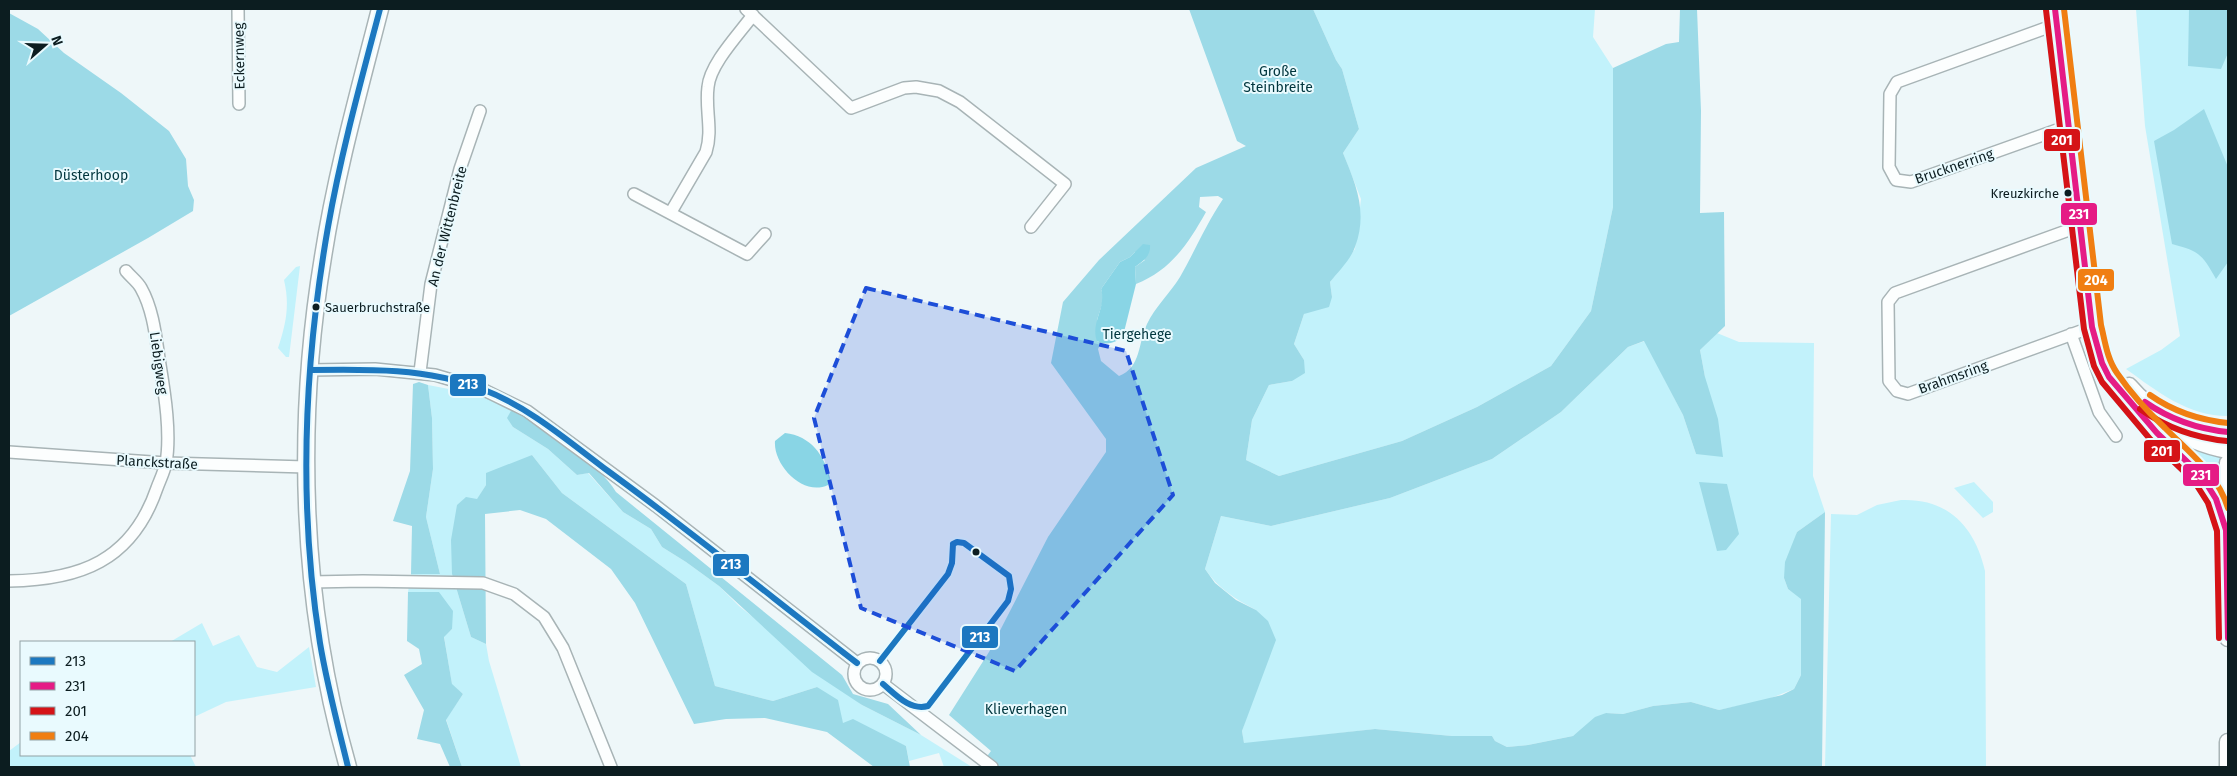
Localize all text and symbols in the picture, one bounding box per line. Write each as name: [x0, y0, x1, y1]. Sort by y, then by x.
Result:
north arrow: [20, 20, 70, 70]
street label: Eckernweg: [230, 22, 249, 90]
text: N: [47, 33, 66, 48]
park label: Große Steinbreite: [1243, 63, 1313, 96]
line badge: 201: [2043, 128, 2081, 152]
text: 201: [2051, 132, 2073, 149]
street label: Brucknerring: [1913, 145, 1996, 188]
street label: An der Wittenbreite: [424, 164, 471, 288]
park label: Düsterhoop: [54, 167, 128, 184]
place label: Kreuzkirche: [1991, 186, 2059, 201]
marker: Kreuzkirche: [2063, 188, 2073, 198]
line badge: 231: [2060, 202, 2098, 226]
text: 231: [2069, 206, 2089, 223]
line badge: 204: [2077, 268, 2115, 292]
text: 204: [2084, 272, 2108, 289]
place label: Sauerbruchstraße: [325, 300, 430, 315]
marker: Sauerbruchstraße: [311, 302, 321, 312]
park label: Tiergehege: [1102, 326, 1172, 343]
street label: Liebigweg: [146, 331, 171, 396]
street label: Brahmsring: [1916, 357, 1991, 398]
line badge: 213: [449, 373, 487, 397]
text: 213: [458, 376, 478, 393]
line badge: 201: [2143, 439, 2181, 463]
text: 201: [2151, 443, 2173, 460]
street label: Planckstraße: [116, 452, 198, 473]
line badge: 231: [2182, 463, 2220, 487]
text: 231: [2191, 467, 2211, 484]
unlabelled marker: [971, 547, 981, 557]
line badge: 213: [712, 553, 750, 577]
text: 213: [721, 556, 741, 573]
line badge: 213: [961, 625, 999, 649]
text: 213: [970, 629, 990, 646]
legend: [20, 641, 195, 756]
text: 213: [65, 652, 86, 670]
text: 231: [65, 677, 86, 695]
park label: Klieverhagen: [985, 701, 1067, 718]
text: 201: [65, 702, 87, 720]
text: 204: [65, 727, 89, 745]

